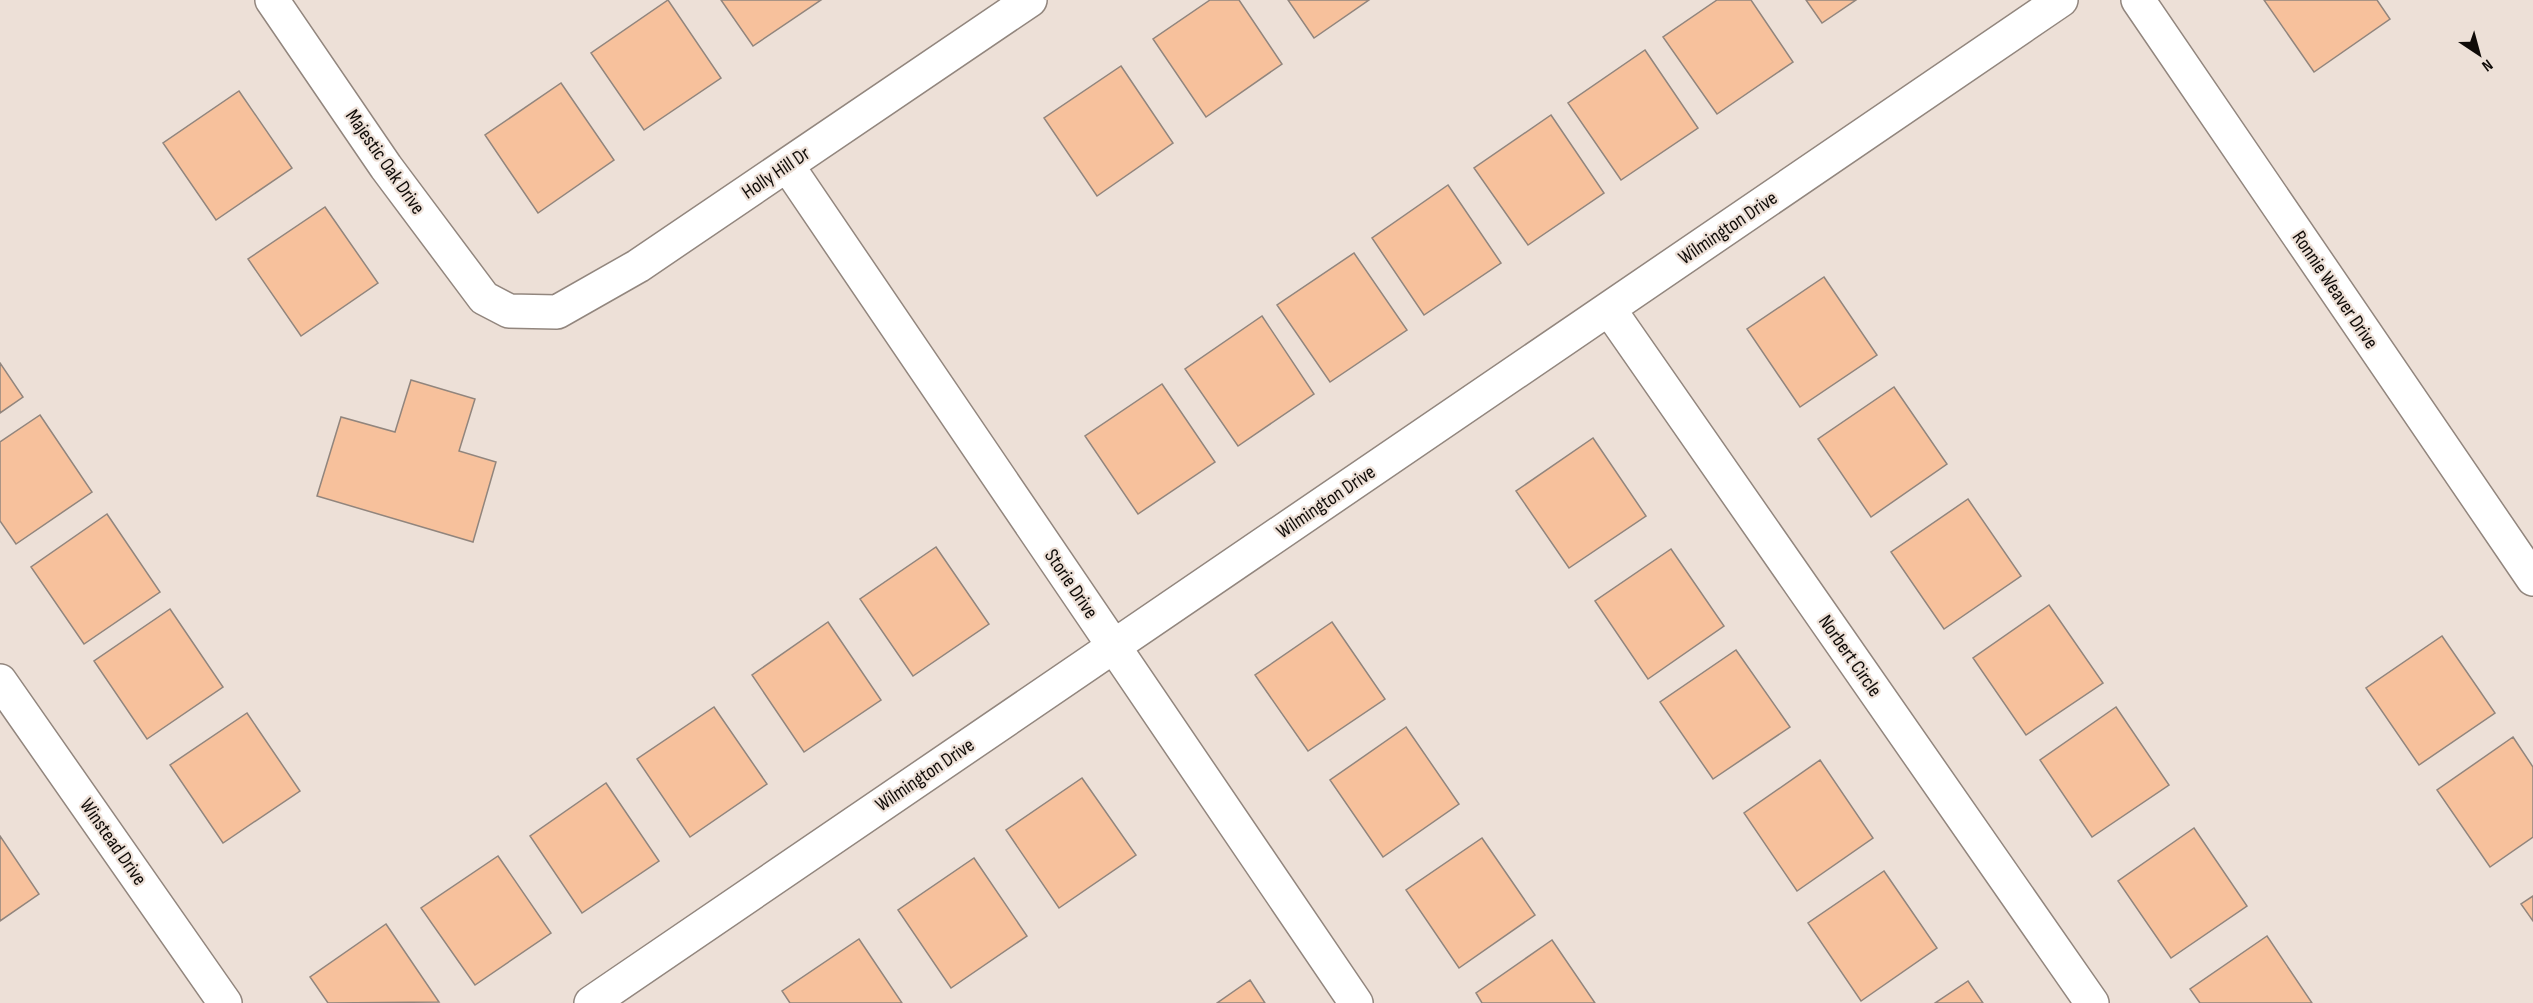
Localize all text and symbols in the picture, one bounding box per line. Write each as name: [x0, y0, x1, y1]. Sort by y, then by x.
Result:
north arrow: [2449, 24, 2509, 84]
text: N: [2478, 55, 2496, 75]
street label: Majestic Oak Drive: [340, 105, 430, 219]
street label: Holly Hill Dr: [737, 141, 815, 204]
street label: Wilmington Drive: [1674, 186, 1782, 270]
street label: Ronnie Weaver Drive: [2287, 226, 2383, 354]
street label: Wilmington Drive: [1272, 460, 1380, 544]
street label: Storie Drive: [1039, 545, 1103, 623]
street label: Norbert Circle: [1813, 610, 1887, 702]
street label: Wilmington Drive: [871, 733, 979, 817]
street label: Winstead Drive: [74, 794, 152, 890]

